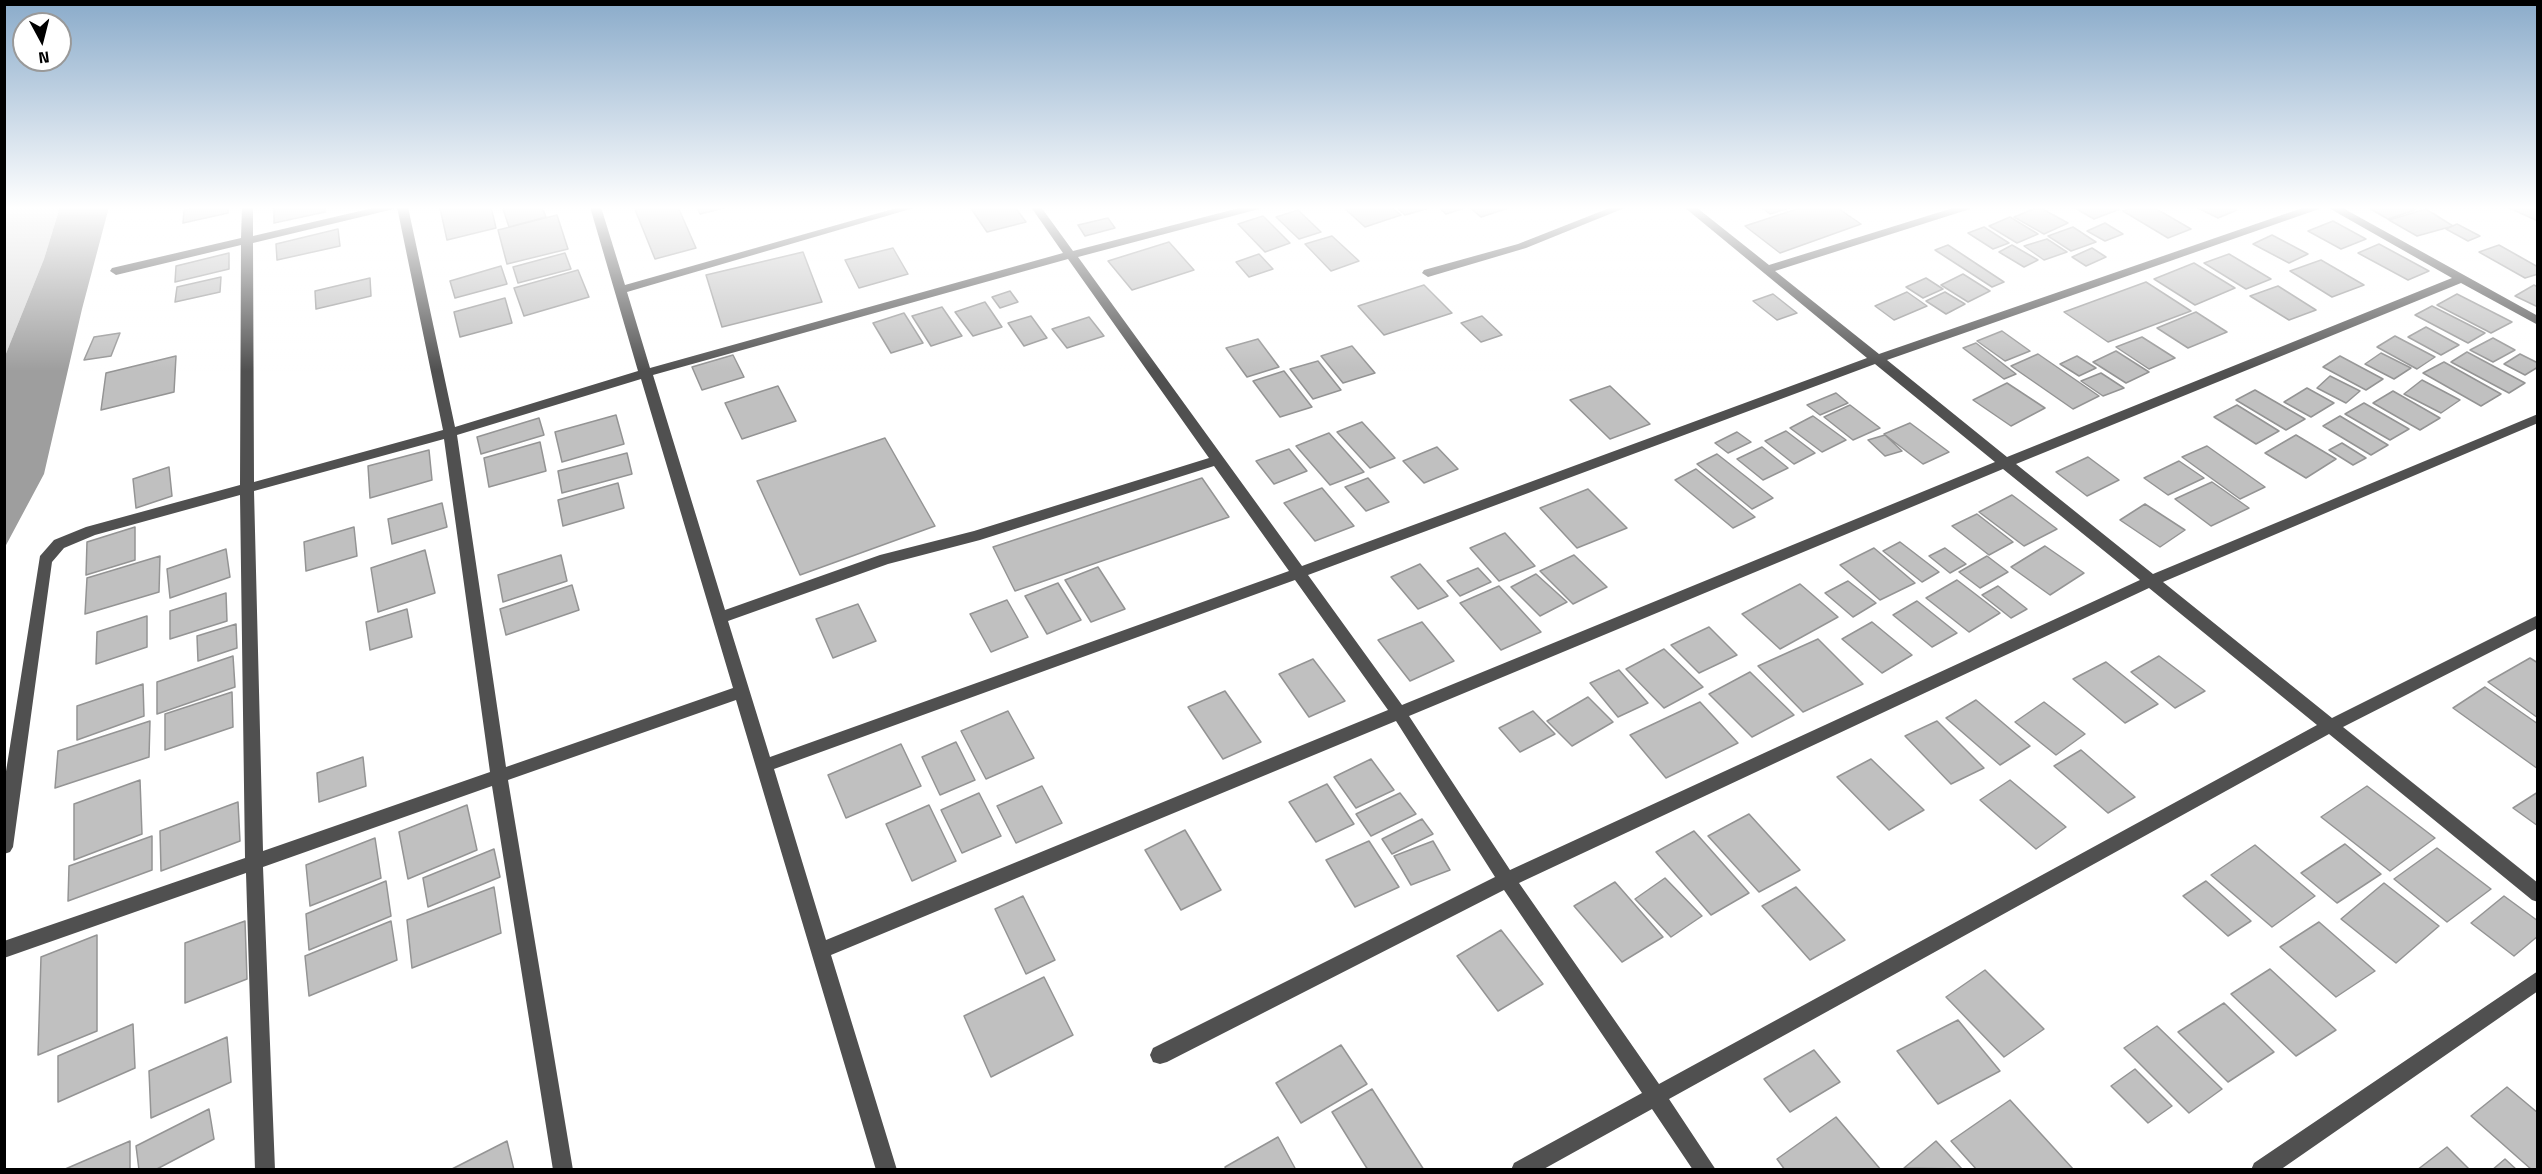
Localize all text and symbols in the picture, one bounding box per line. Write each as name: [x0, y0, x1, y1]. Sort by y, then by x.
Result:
north arrow: [12, 12, 72, 72]
text: N: [37, 45, 51, 70]

